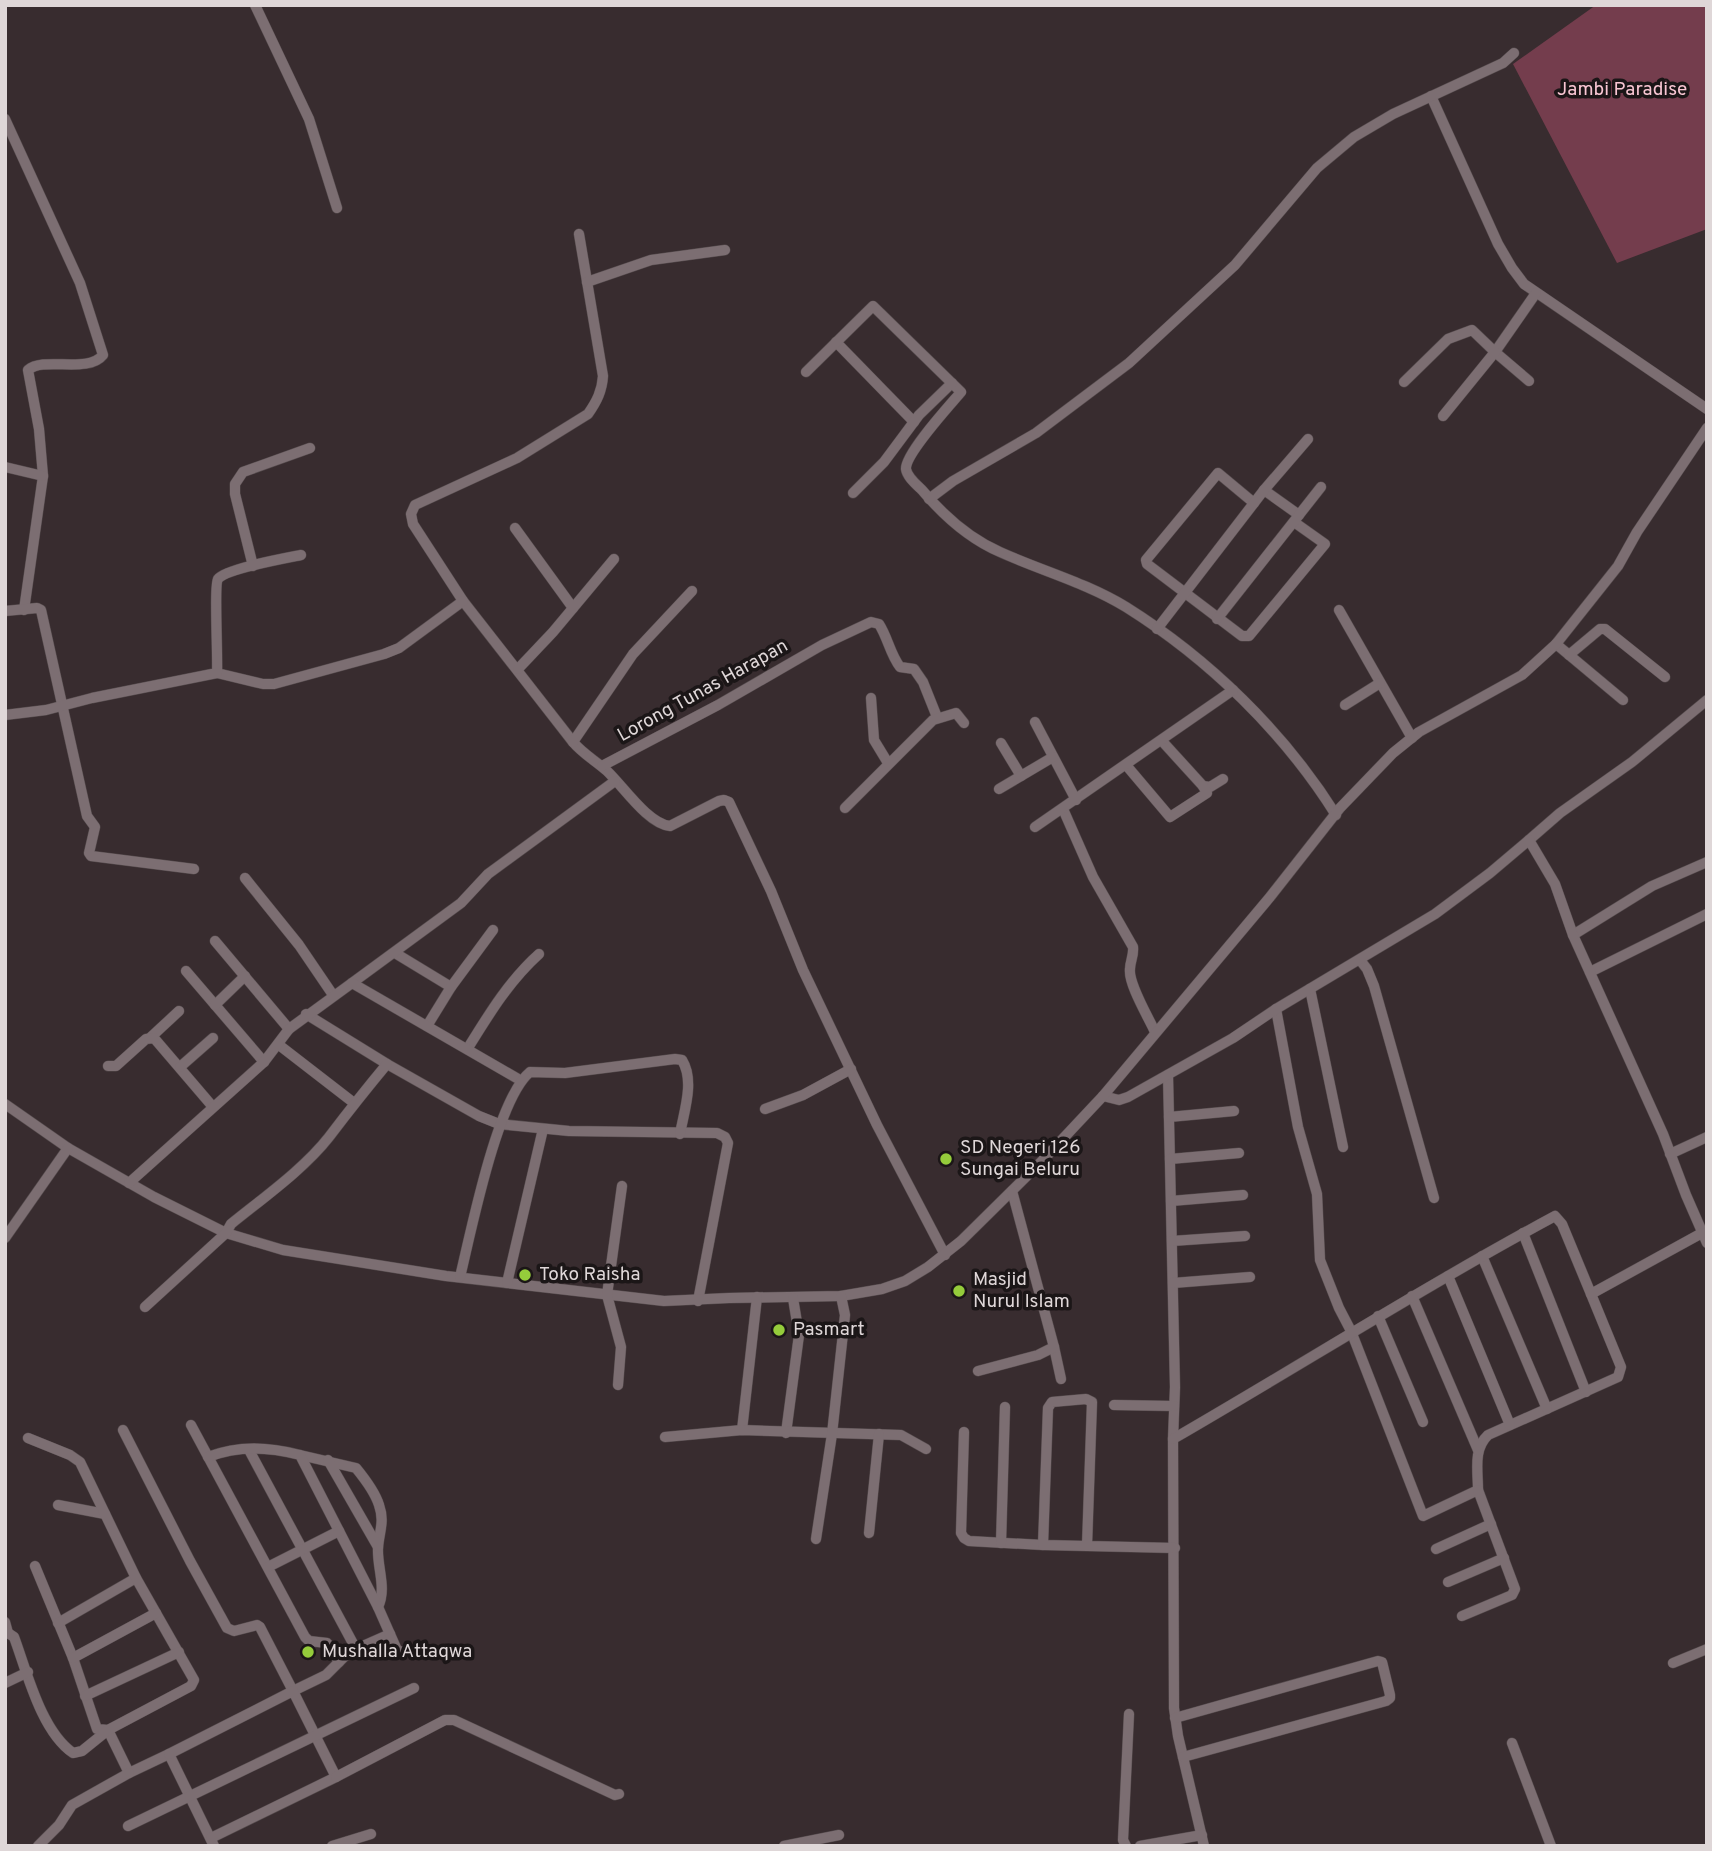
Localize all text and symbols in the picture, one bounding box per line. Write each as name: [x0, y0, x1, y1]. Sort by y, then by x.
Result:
park label: Jambi Paradise: [1557, 78, 1687, 102]
street label: Lorong Tunas Harapan: [613, 634, 793, 748]
place label: SD Negeri 126 Sungai Beluru: [960, 1136, 1081, 1182]
marker: SD Negeri 126 Sungai Beluru: [938, 1151, 954, 1167]
place label: Toko Raisha: [539, 1263, 641, 1287]
marker: Toko Raisha: [517, 1267, 533, 1283]
place label: Masjid Nurul Islam: [973, 1268, 1070, 1314]
marker: Masjid Nurul Islam: [951, 1283, 967, 1299]
place label: Pasmart: [793, 1318, 865, 1342]
marker: Pasmart: [771, 1322, 787, 1338]
place label: Mushalla Attaqwa: [322, 1640, 472, 1664]
marker: Mushalla Attaqwa: [300, 1644, 316, 1660]

